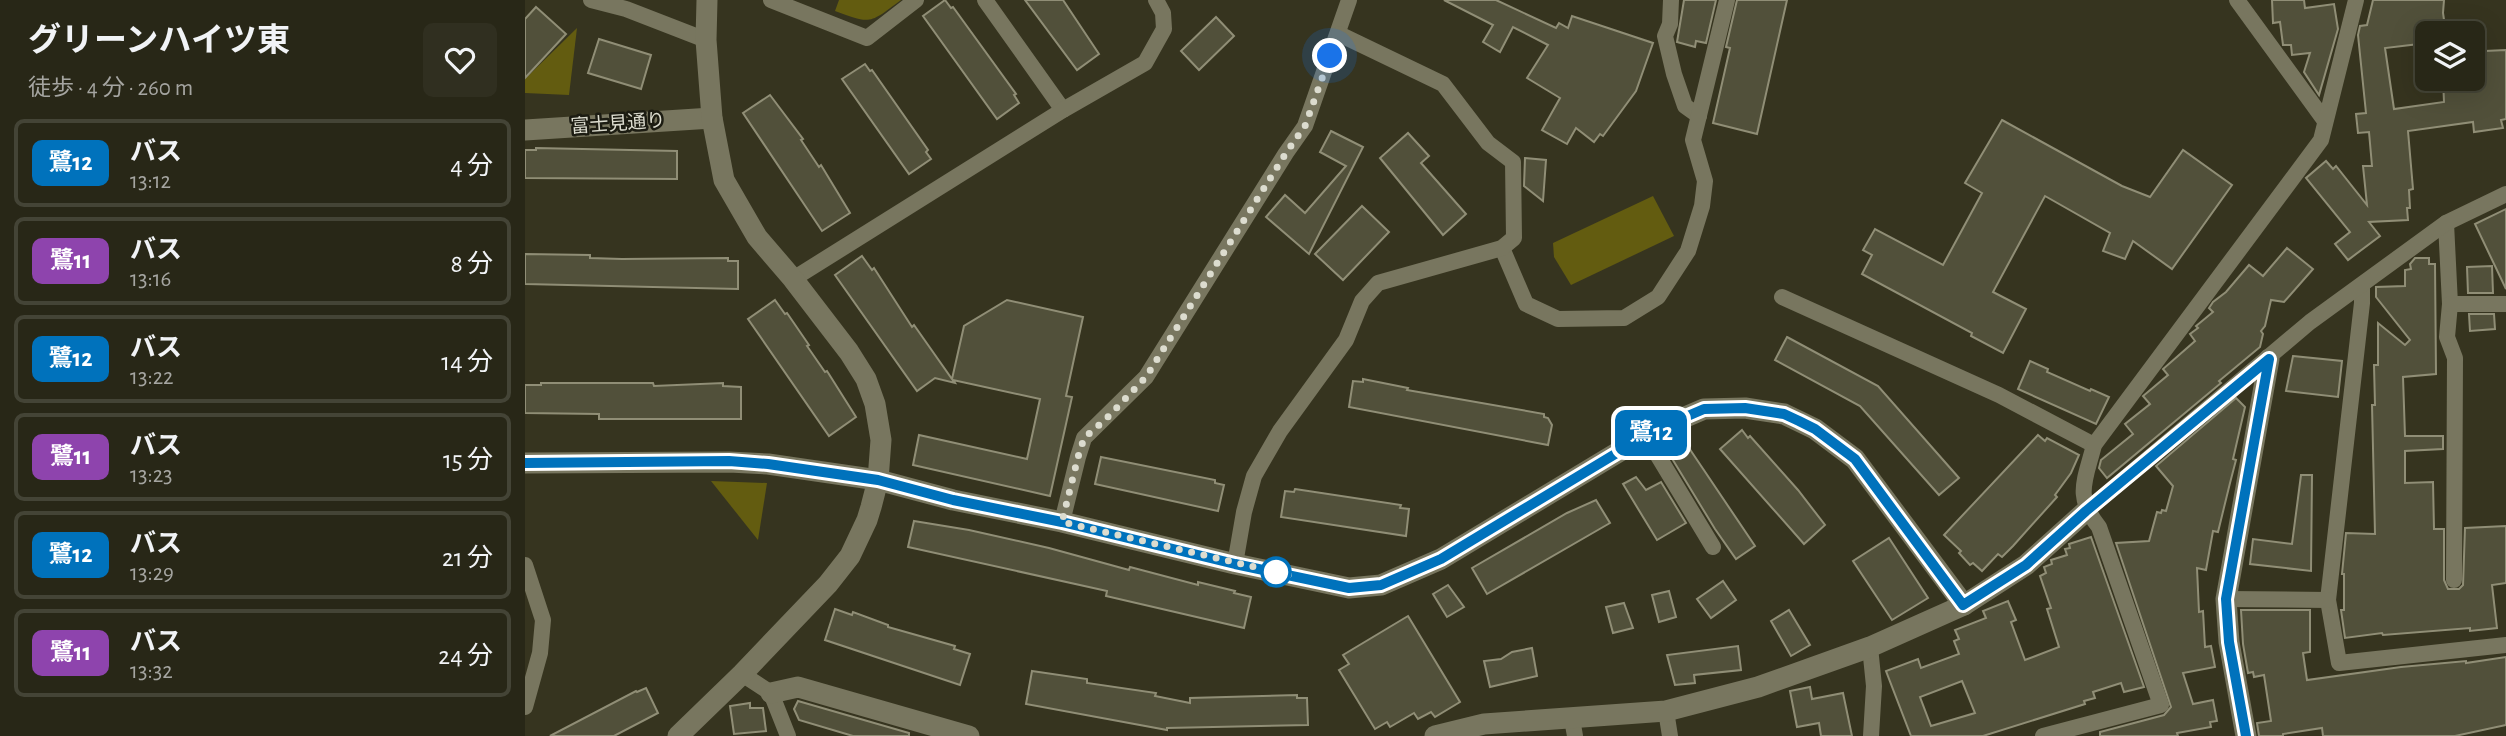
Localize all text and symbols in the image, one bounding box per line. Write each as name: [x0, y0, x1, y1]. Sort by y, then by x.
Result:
map controls: [2415, 21, 2485, 91]
button: layers: [2415, 21, 2485, 91]
button: heart: [423, 23, 497, 97]
text: グリーンハイツ東: [28, 25, 290, 58]
your location: [1312, 38, 1347, 73]
text: 徒歩 · 4 分 · 260 m: [28, 77, 193, 100]
street label: 富士見通り: [570, 109, 666, 137]
text: バス: [130, 139, 182, 165]
text: 鷺12: [49, 151, 92, 175]
text: 4 分: [450, 153, 493, 179]
text: 13:12: [130, 170, 171, 193]
text: バス: [130, 237, 182, 263]
text: 鷺11: [50, 249, 91, 273]
text: 8 分: [450, 251, 493, 277]
text: 13:16: [130, 268, 171, 291]
text: バス: [130, 335, 182, 361]
text: 鷺12: [49, 347, 92, 371]
text: 14 分: [441, 349, 493, 375]
text: 13:22: [130, 366, 174, 389]
line badge: 鷺12: [1611, 410, 1691, 456]
text: 鷺12: [1629, 421, 1673, 445]
text: バス: [130, 433, 182, 459]
text: 鷺11: [50, 445, 91, 469]
text: 15 分: [443, 447, 493, 473]
text: 13:23: [130, 464, 173, 487]
text: バス: [130, 531, 182, 557]
text: 鷺12: [49, 543, 92, 567]
text: 21 分: [442, 545, 493, 571]
unlabelled marker: [1261, 557, 1291, 587]
text: 13:29: [130, 562, 174, 585]
text: バス: [130, 629, 182, 655]
text: 鷺11: [50, 641, 91, 665]
text: 24 分: [438, 643, 493, 669]
text: 13:32: [130, 660, 173, 683]

